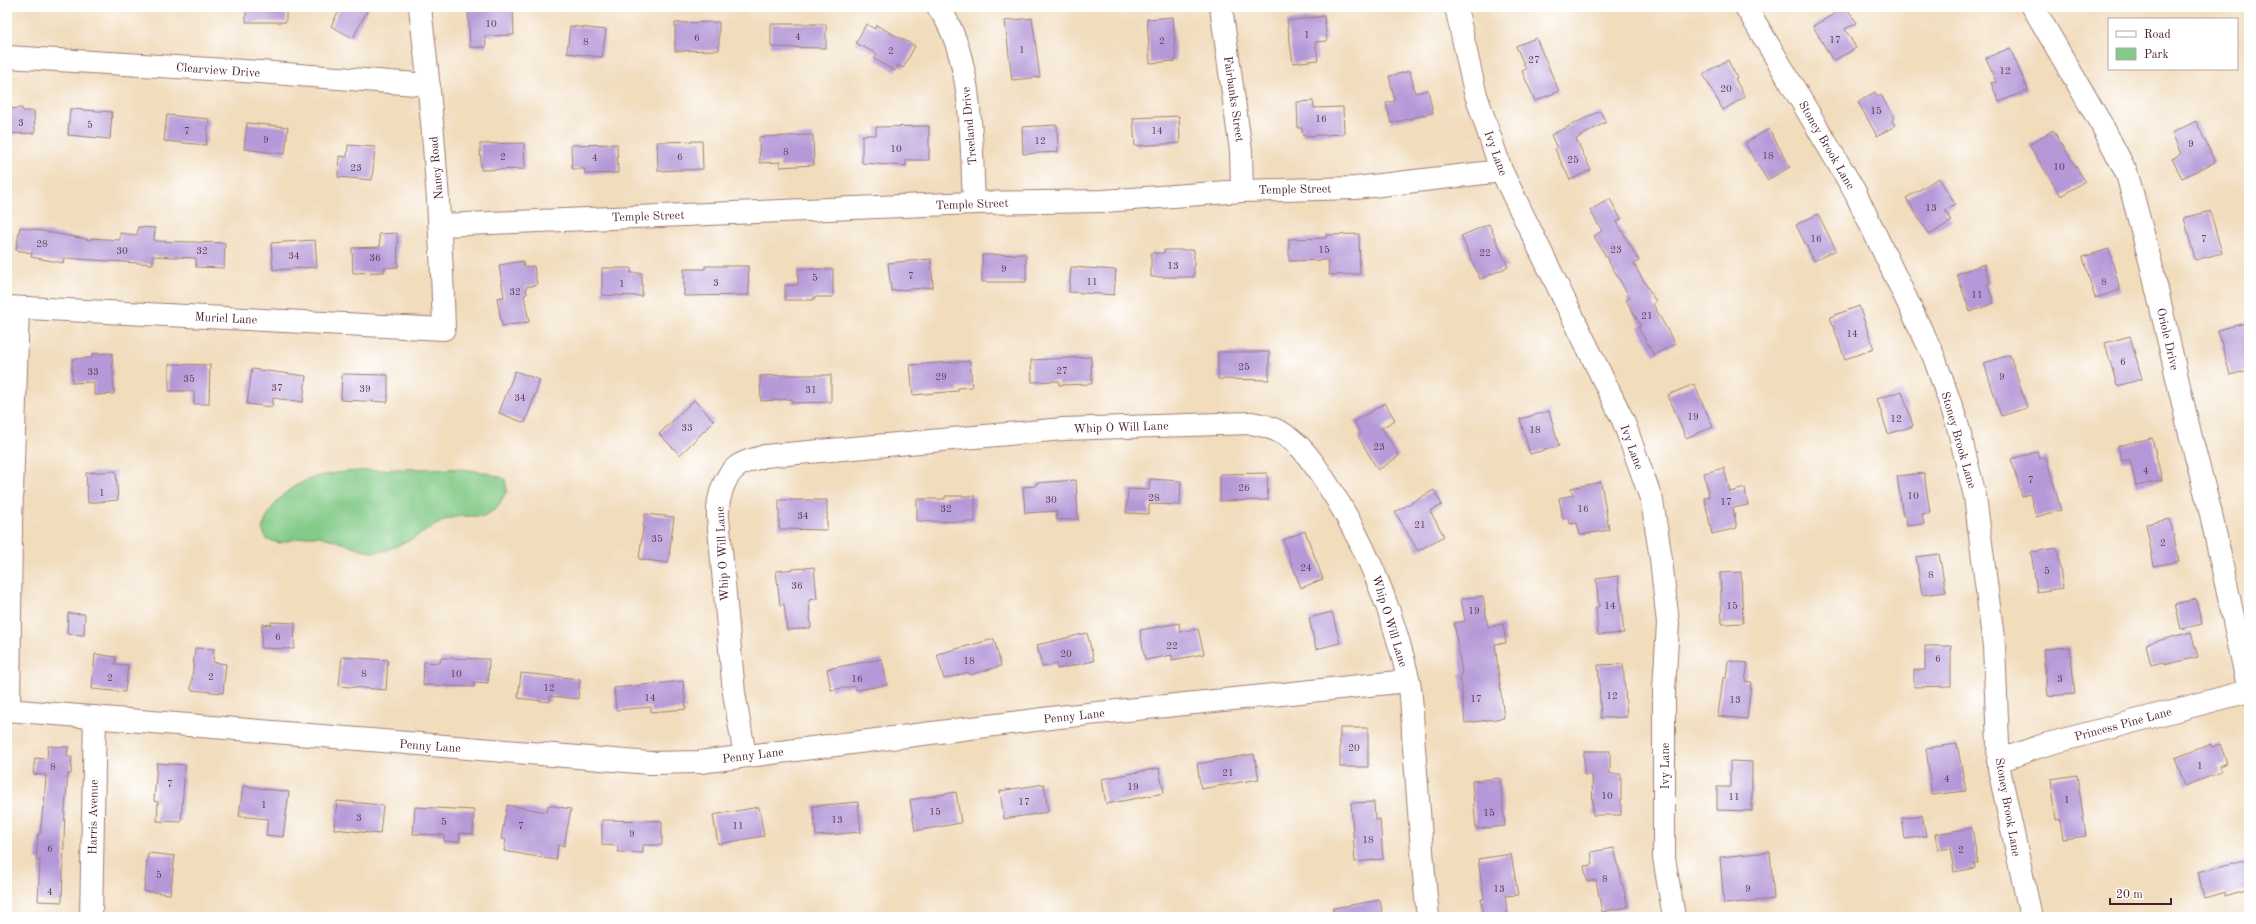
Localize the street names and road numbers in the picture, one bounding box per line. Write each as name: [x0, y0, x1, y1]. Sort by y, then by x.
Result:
street label: Fairbanks Street: [1221, 55, 1245, 143]
street label: Clearview Drive: [175, 62, 261, 80]
street label: Treeland Drive: [961, 86, 979, 166]
street label: Stoney Brook Lane: [1796, 99, 1857, 192]
street label: Ivy Lane: [1481, 129, 1509, 178]
street label: Nancy Road: [428, 136, 446, 200]
street label: Temple Street: [1258, 183, 1332, 197]
street label: Temple Street: [935, 198, 1009, 212]
street label: Temple Street: [611, 210, 685, 224]
street label: Oriole Drive: [2154, 307, 2180, 372]
street label: Muriel Lane: [194, 311, 258, 327]
street label: Stoney Brook Lane: [1938, 391, 1978, 490]
street label: Whip O Will Lane: [1073, 420, 1169, 436]
street label: Ivy Lane: [1617, 423, 1645, 472]
street label: Whip O Will Lane: [714, 506, 731, 602]
street label: Whip O Will Lane: [1369, 574, 1409, 669]
street label: Princess Pine Lane: [2073, 706, 2174, 744]
street label: Penny Lane: [1043, 708, 1106, 726]
street label: Penny Lane: [399, 739, 462, 755]
street label: Ivy Lane: [1660, 742, 1672, 789]
street label: Penny Lane: [722, 746, 785, 766]
street label: Stoney Brook Lane: [1992, 757, 2022, 858]
street label: Harris Avenue: [87, 779, 101, 855]

